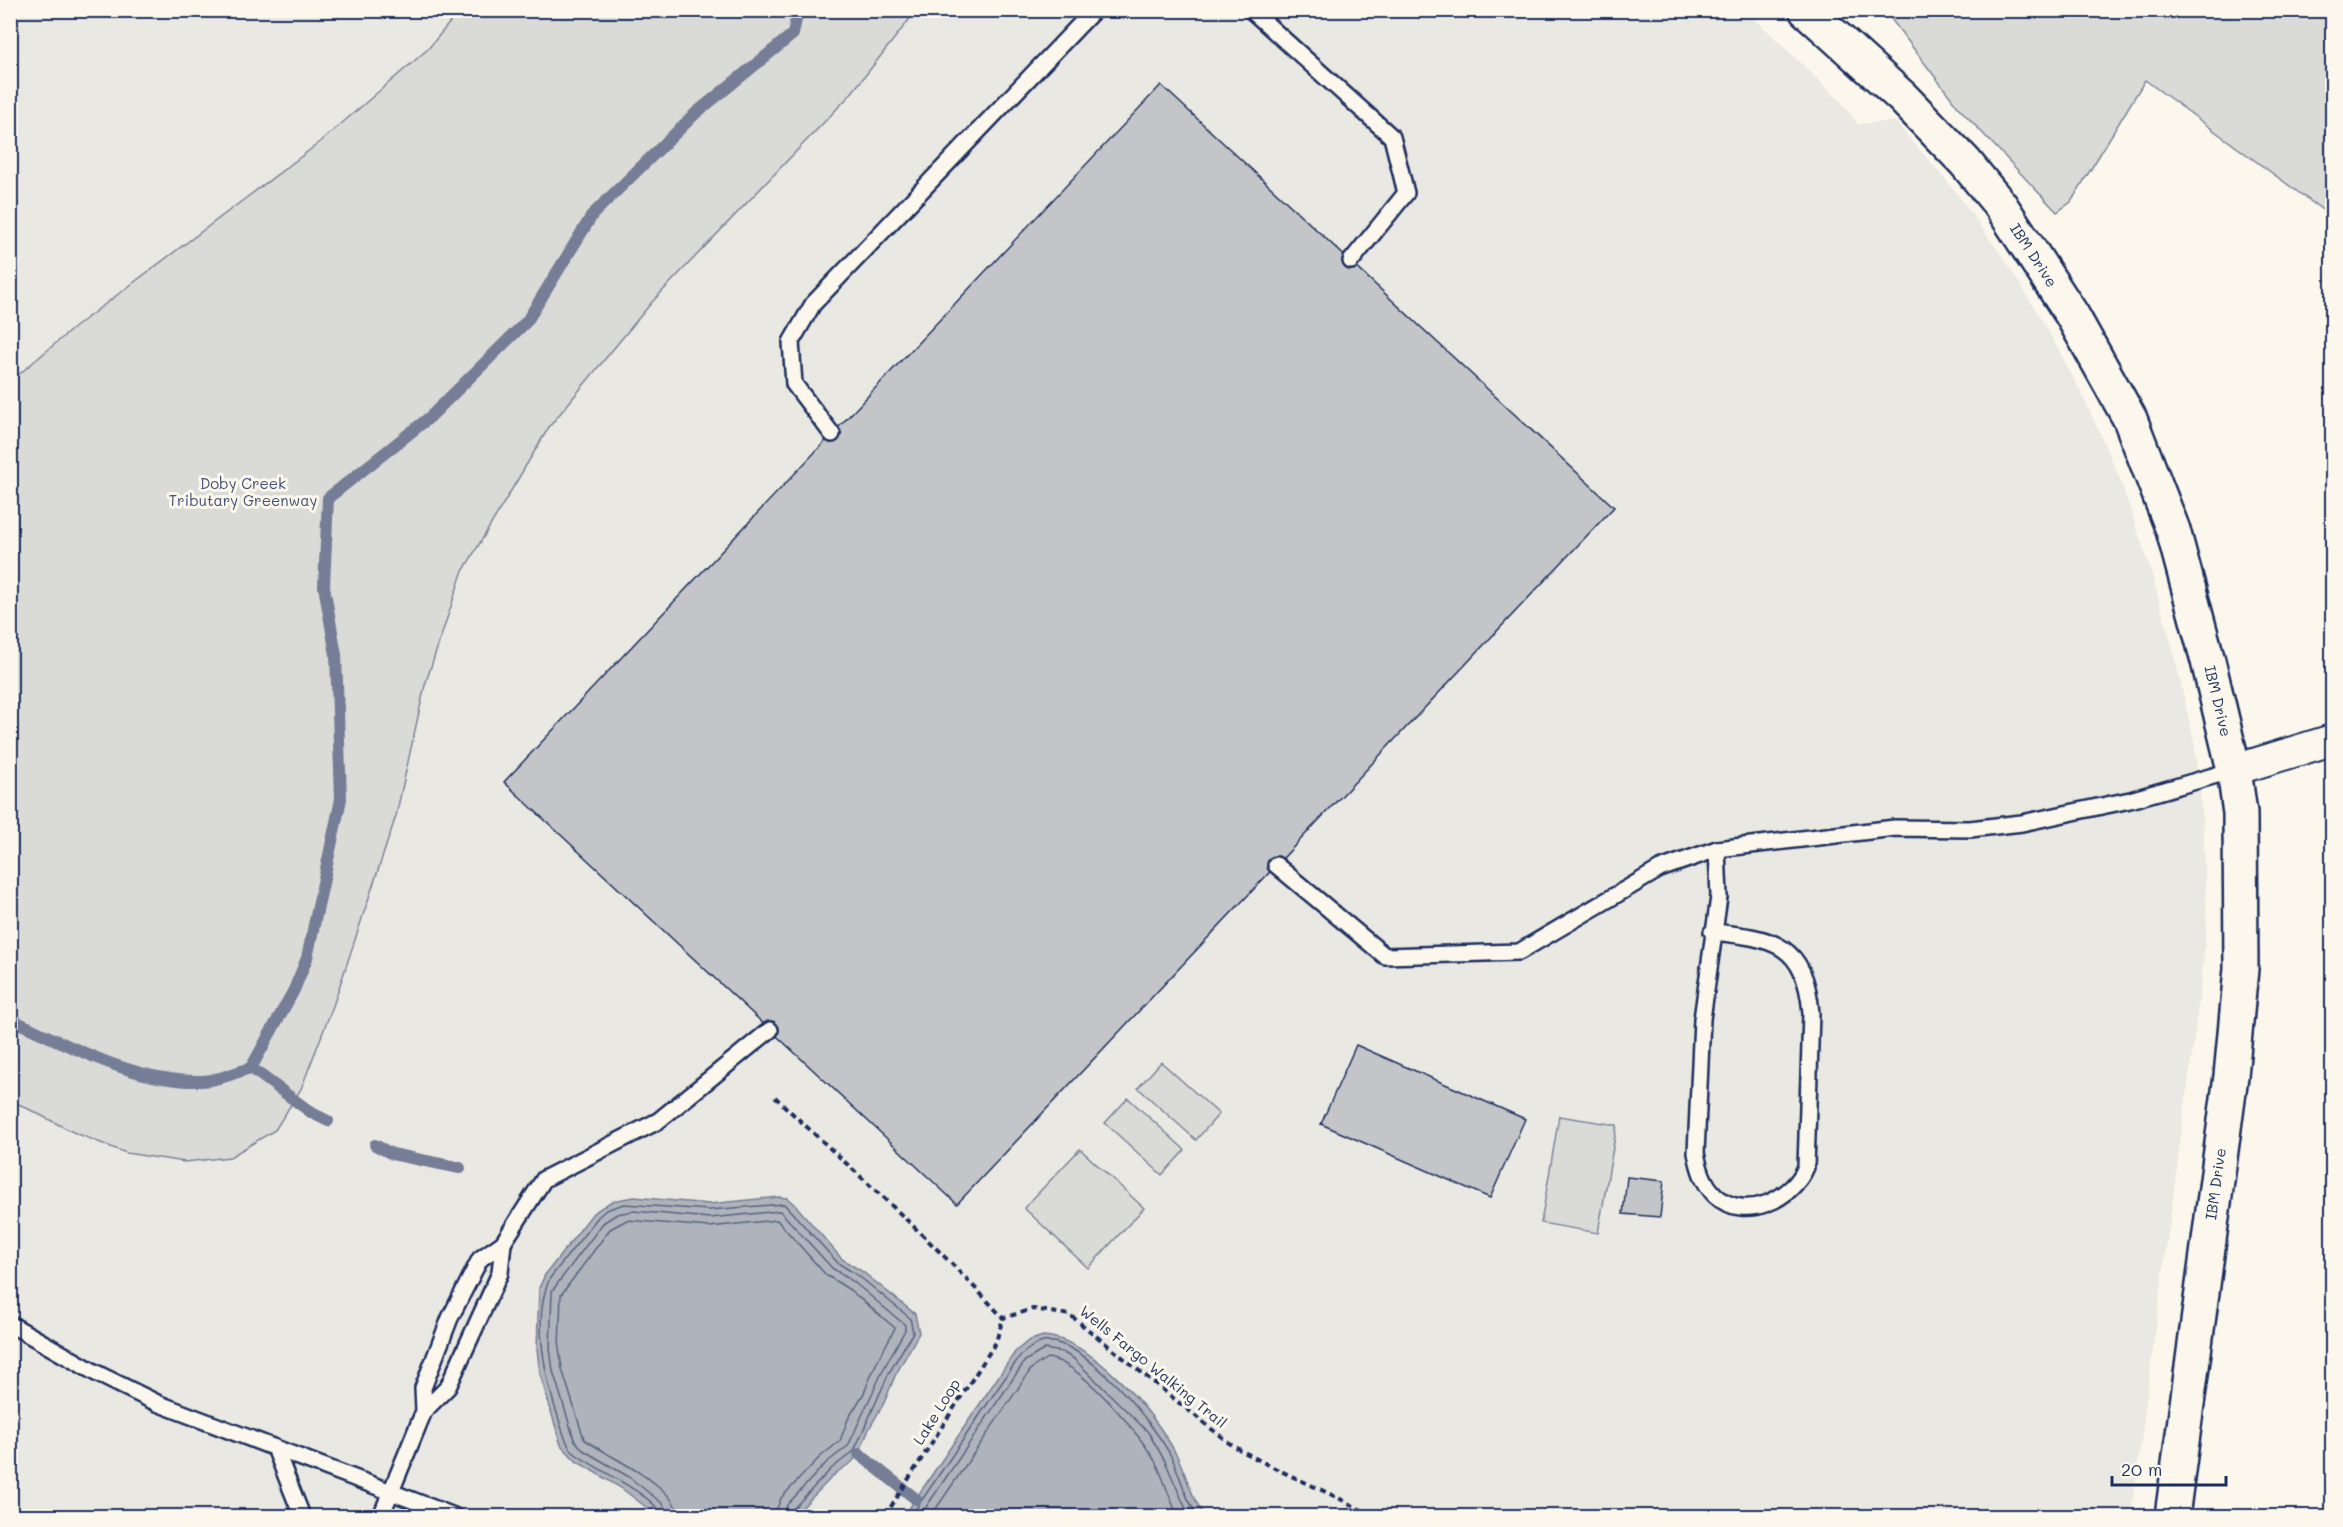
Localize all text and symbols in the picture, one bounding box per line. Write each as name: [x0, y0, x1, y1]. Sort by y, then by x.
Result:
street label: IBM Drive: [2006, 219, 2062, 291]
park label: Doby Creek Tributary Greenway: [169, 473, 318, 510]
street label: IBM Drive: [2200, 663, 2237, 738]
street label: IBM Drive: [2200, 1147, 2230, 1221]
street label: Wells Fargo Walking Trail: [1076, 1301, 1231, 1432]
street label: Lake Loop: [908, 1375, 964, 1448]
scale bar: [2112, 1449, 2226, 1487]
text: 20 m: [2121, 1457, 2162, 1481]

